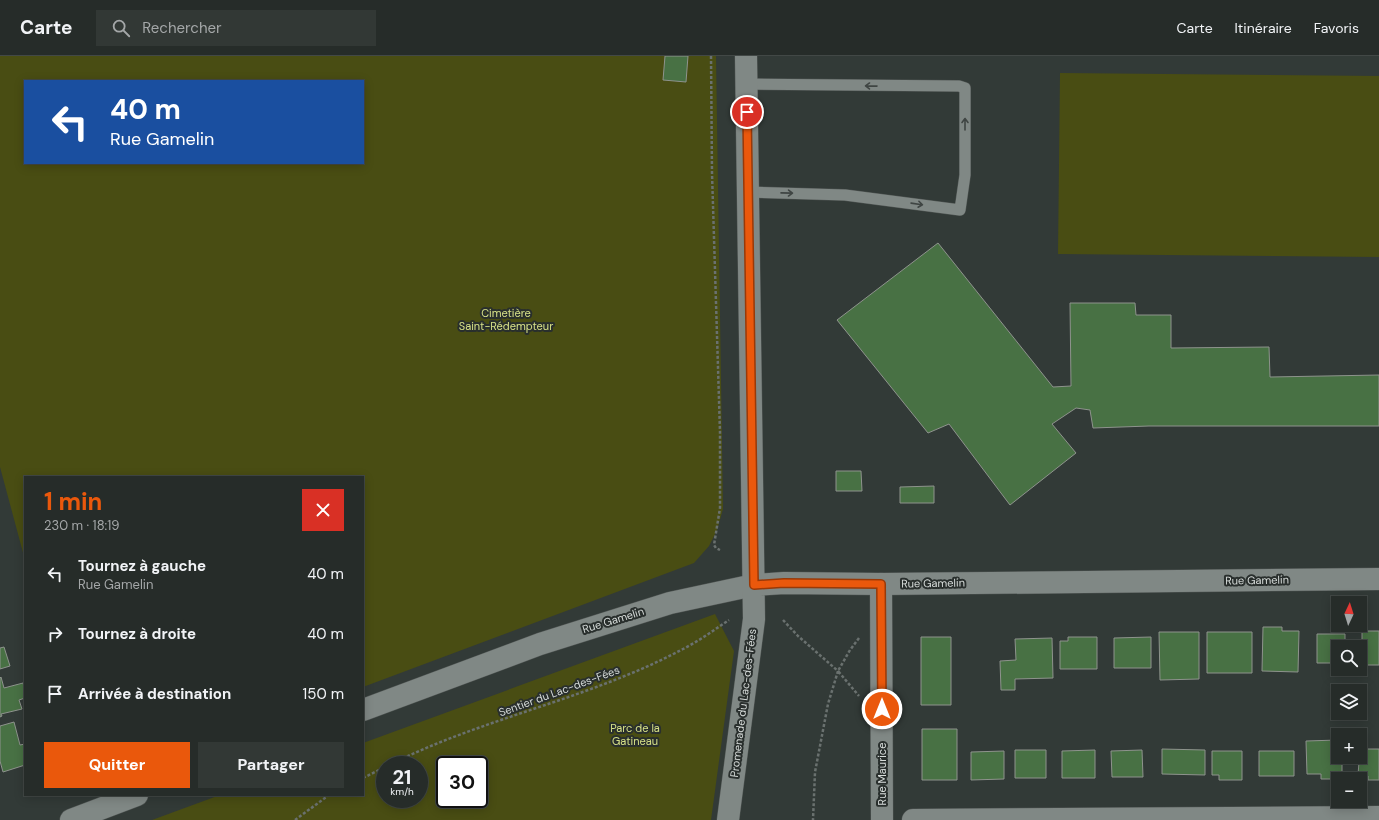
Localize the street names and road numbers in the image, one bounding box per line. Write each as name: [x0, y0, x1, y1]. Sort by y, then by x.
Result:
street label: Rue Gamelin: [1225, 572, 1289, 588]
street label: Rue Gamelin: [901, 575, 965, 591]
street label: Rue Gamelin: [580, 604, 646, 636]
street label: Promenade du Lac-des-Fées: [727, 628, 759, 778]
street label: Sentier du Lac-des-Fées: [497, 663, 621, 719]
street label: Rue Maurice: [875, 743, 889, 805]

